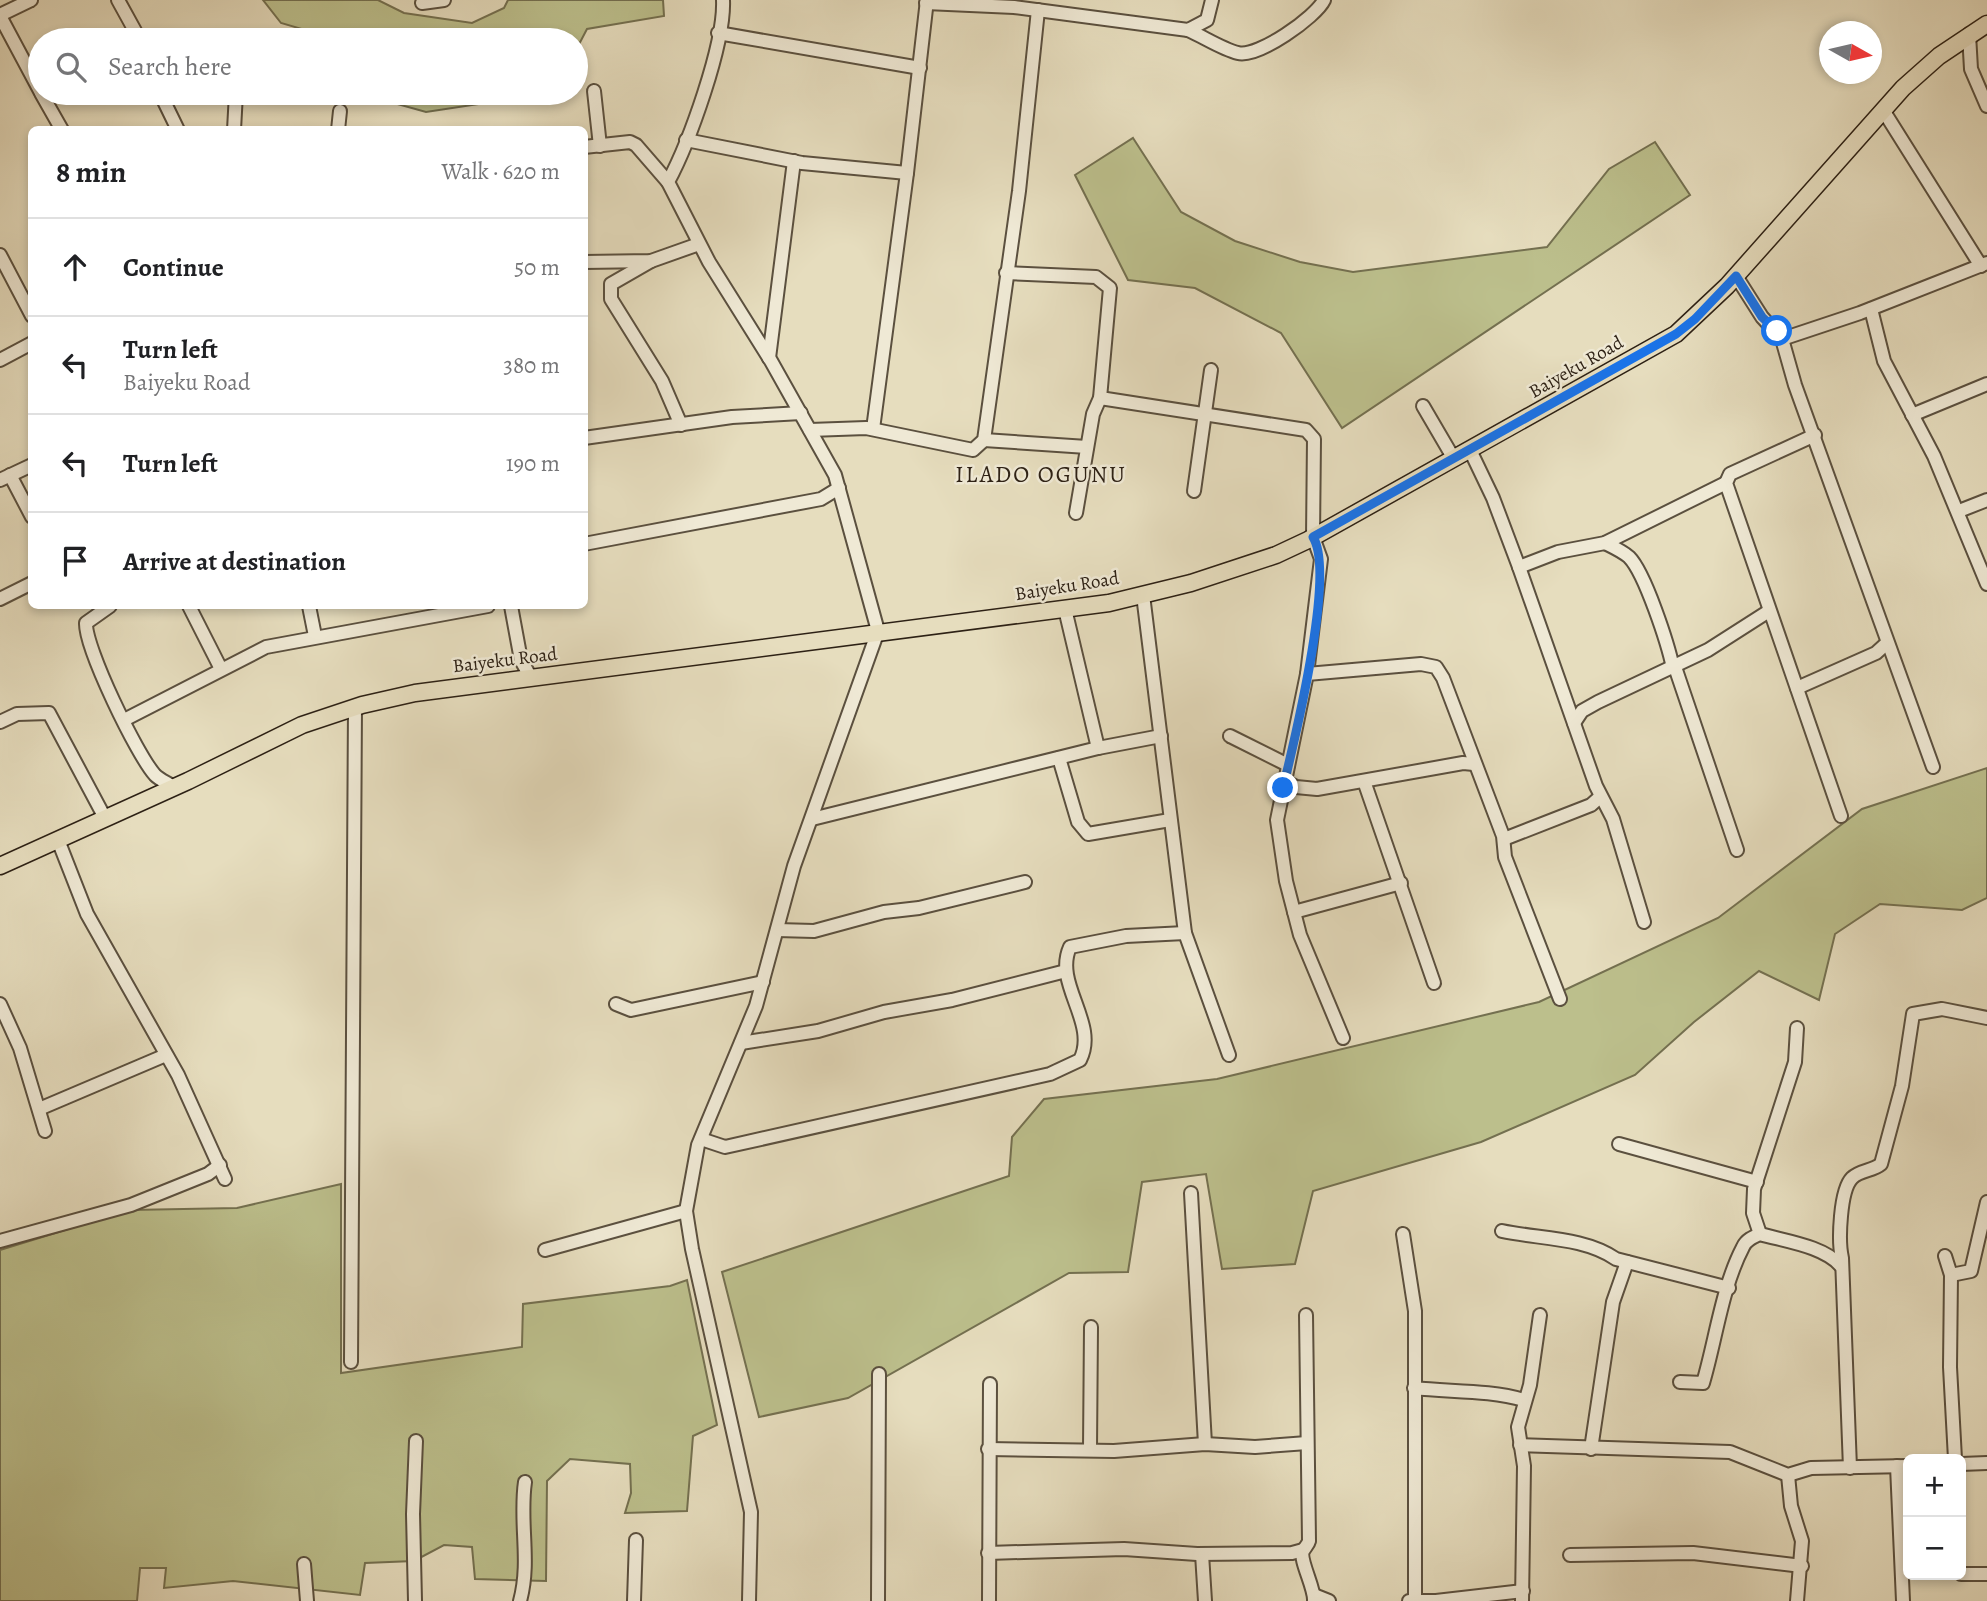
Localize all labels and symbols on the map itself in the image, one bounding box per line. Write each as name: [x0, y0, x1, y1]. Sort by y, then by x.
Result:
north arrow: [1819, 21, 1882, 84]
route start: [1761, 315, 1792, 346]
street label: Baiyeku Road: [1524, 329, 1629, 405]
district label: ILADO OGUNU: [955, 459, 1127, 490]
street label: Baiyeku Road: [1013, 565, 1122, 607]
street label: Baiyeku Road: [451, 641, 560, 679]
route end: [1267, 772, 1298, 803]

